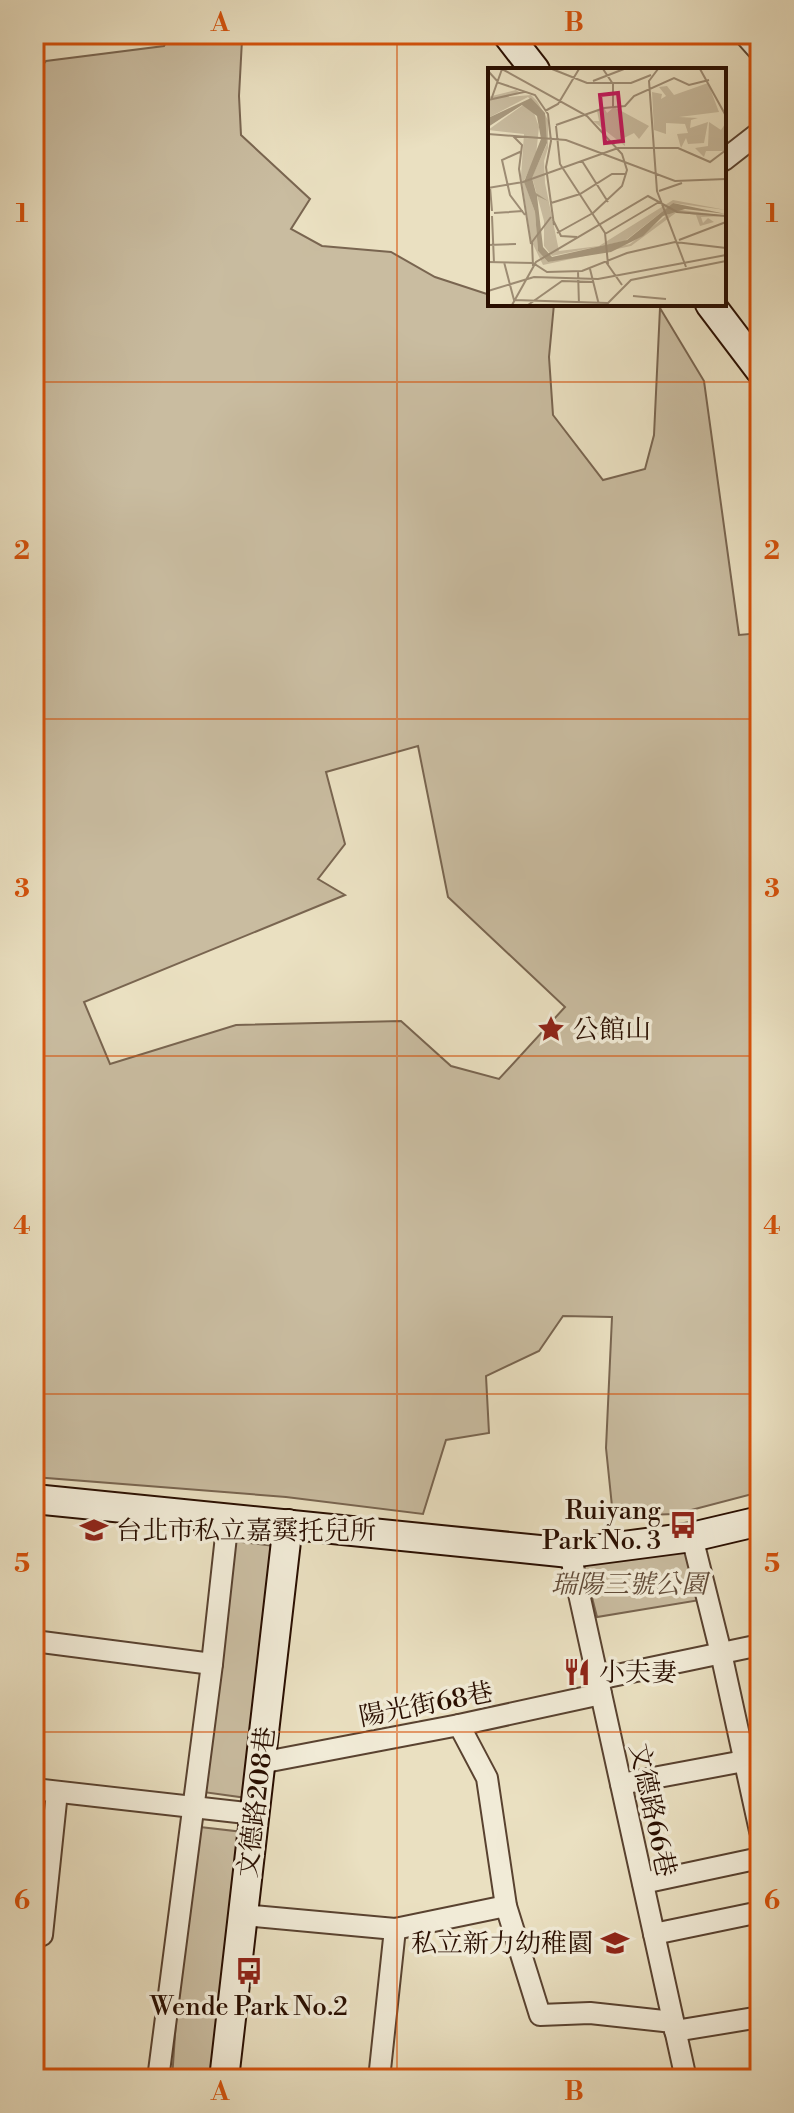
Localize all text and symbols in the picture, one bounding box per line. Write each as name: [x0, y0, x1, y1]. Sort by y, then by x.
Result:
text: A: [210, 7, 230, 39]
text: B: [564, 7, 584, 39]
inset map: [488, 68, 726, 306]
text: 1: [16, 198, 29, 230]
text: 1: [766, 198, 779, 230]
text: 2: [14, 535, 30, 567]
text: 2: [764, 535, 780, 567]
text: 3: [14, 873, 30, 905]
text: 3: [764, 873, 780, 905]
place icon: 公館山: [536, 1014, 566, 1044]
place label: 公館山: [573, 1014, 651, 1046]
text: 4: [13, 1210, 31, 1242]
text: 4: [763, 1210, 781, 1242]
place label: Ruiyang Park No. 3: [542, 1495, 662, 1557]
bus stop icon: Ruiyang Park No. 3: [668, 1510, 698, 1540]
school or university icon: 台北市私立嘉霙托兒所: [79, 1515, 109, 1545]
place label: 台北市私立嘉霙托兒所: [116, 1515, 376, 1547]
text: 5: [14, 1548, 30, 1580]
text: 5: [764, 1548, 780, 1580]
park label: 瑞陽三號公園: [551, 1569, 711, 1601]
restaurant icon: 小夫妻: [562, 1657, 592, 1687]
place label: 小夫妻: [599, 1657, 677, 1689]
street label: 陽光街68巷: [357, 1676, 496, 1734]
street label: 文德路208巷: [232, 1725, 282, 1880]
street label: 文德路66巷: [622, 1741, 682, 1880]
text: 6: [14, 1885, 30, 1917]
text: 6: [764, 1885, 780, 1917]
place label: 私立新力幼稚園: [411, 1928, 593, 1960]
school or university icon: 私立新力幼稚園: [600, 1928, 630, 1958]
bus stop icon: Wende Park No.2: [234, 1956, 264, 1986]
place label: Wende Park No.2: [149, 1991, 348, 2023]
text: A: [210, 2076, 230, 2108]
text: B: [564, 2076, 584, 2108]

